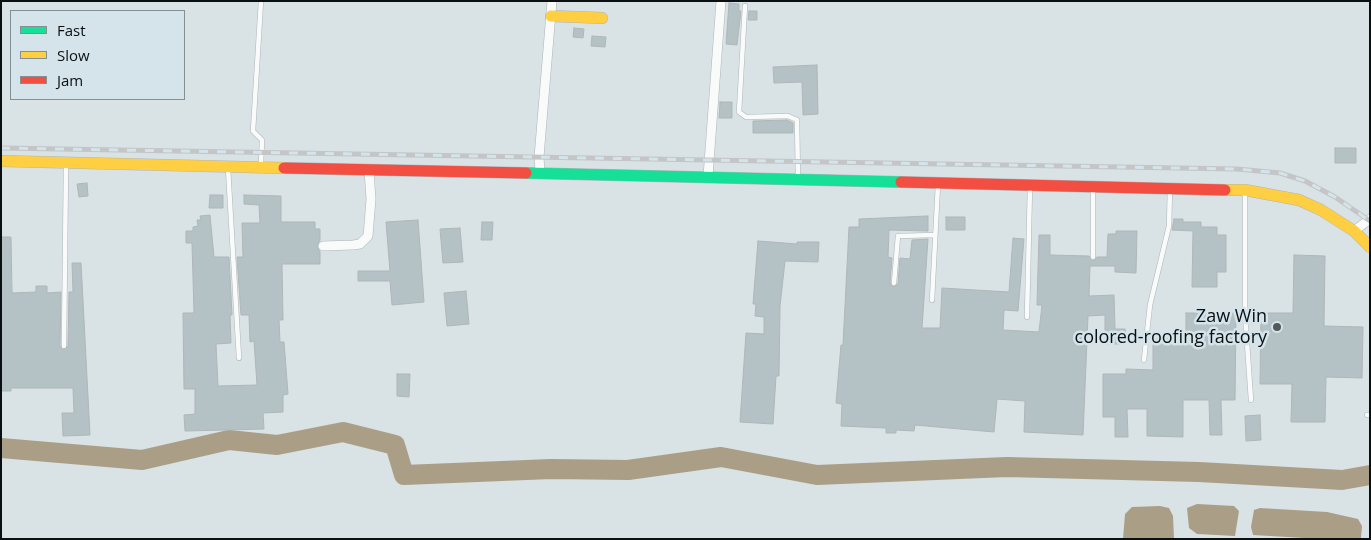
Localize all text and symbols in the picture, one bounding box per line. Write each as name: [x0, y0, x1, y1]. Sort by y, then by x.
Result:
legend: [10, 10, 185, 100]
text: Fast: [57, 20, 86, 40]
text: Slow: [57, 45, 90, 65]
text: Jam: [57, 70, 83, 90]
place label: Zaw Win colored-roofing factory: [1075, 306, 1267, 348]
marker: Zaw Win colored-roofing factory: [1271, 321, 1283, 333]

